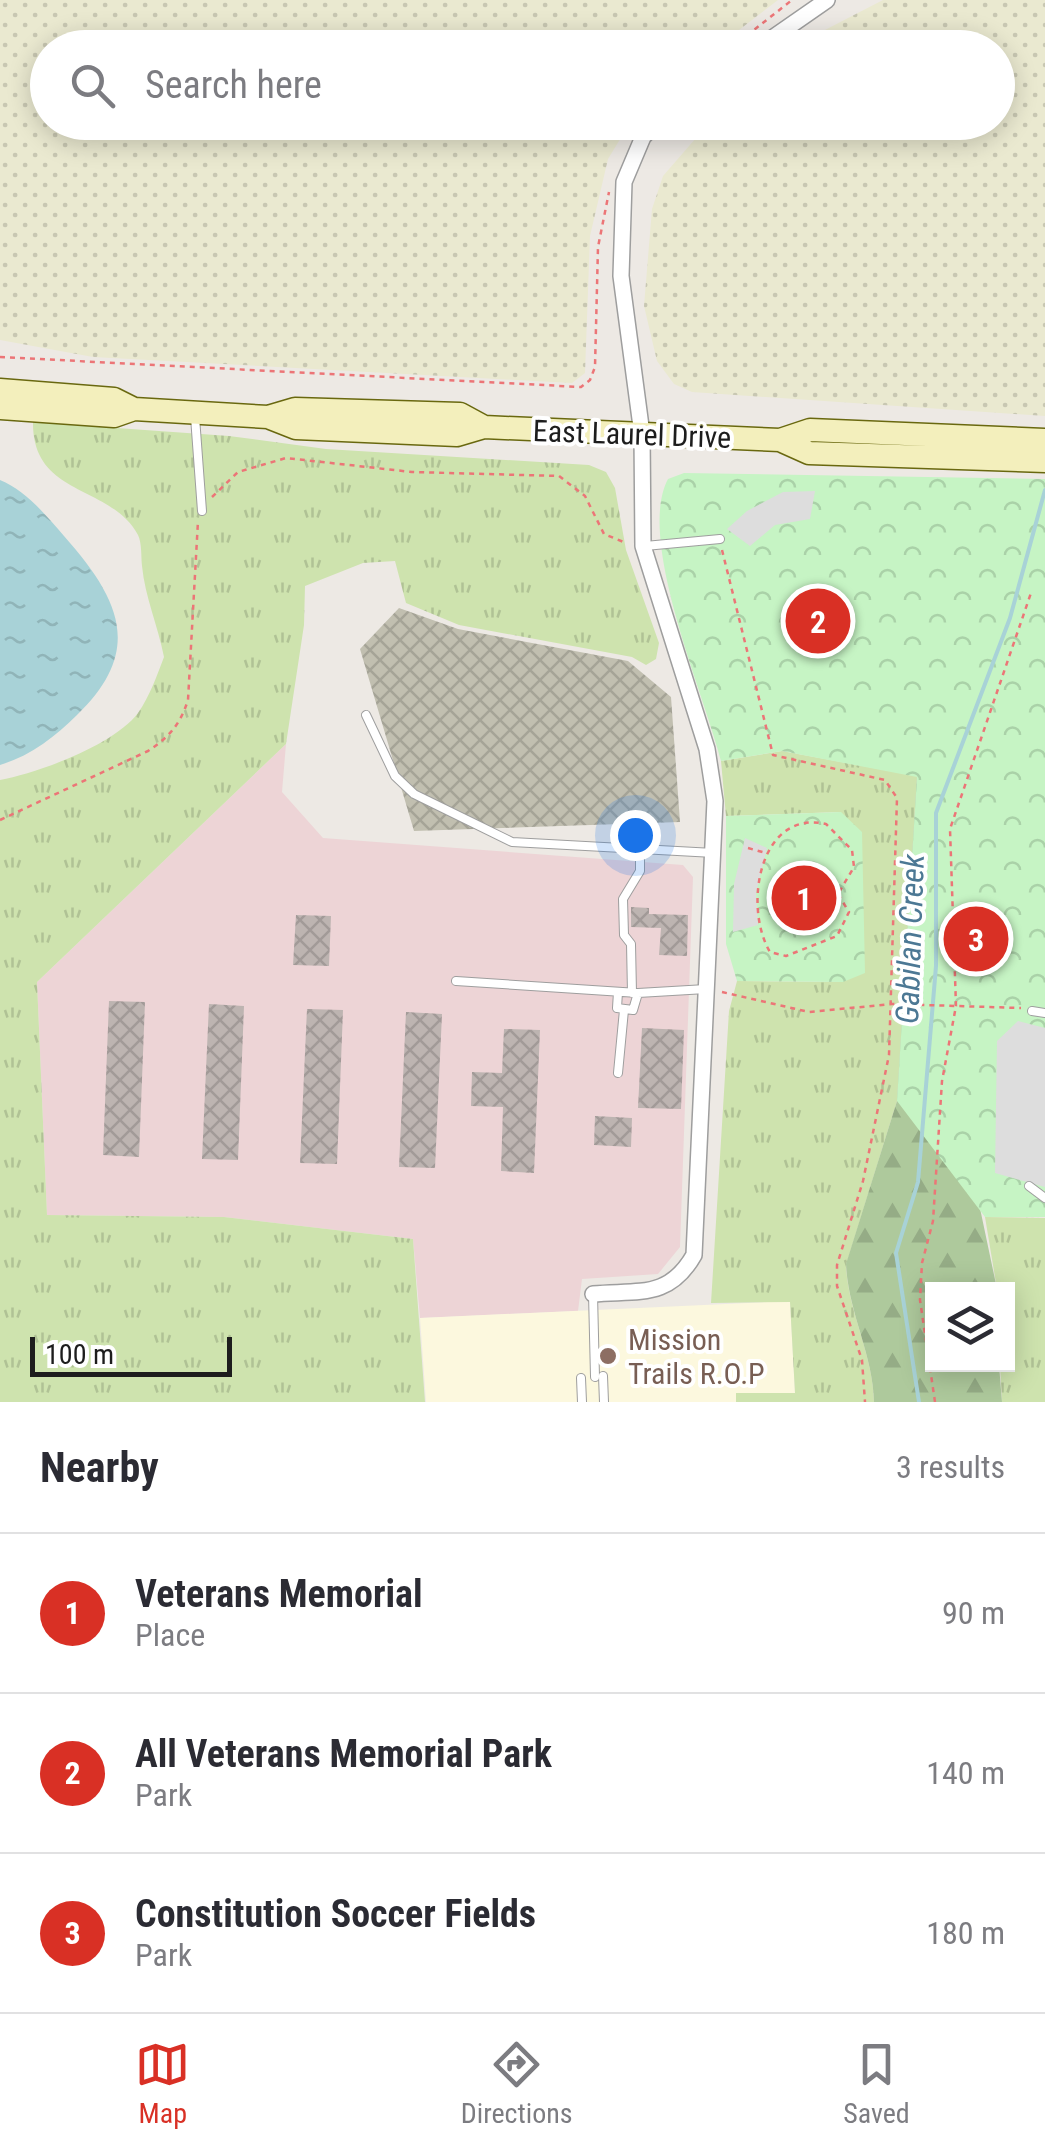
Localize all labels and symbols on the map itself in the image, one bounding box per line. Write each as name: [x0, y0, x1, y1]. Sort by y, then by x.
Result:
street label: East Laurel Drive: [532, 413, 732, 455]
pin: 2: [786, 584, 850, 658]
your location: [610, 810, 661, 861]
water label: Gabilan Creek: [888, 852, 932, 1025]
pin: 1: [772, 860, 836, 936]
pin: 3: [944, 902, 1008, 976]
place label: Mission Trails R.O.P: [628, 1322, 765, 1391]
scale bar: [30, 1332, 232, 1376]
marker: Mission Trails R.O.P: [597, 1345, 619, 1367]

